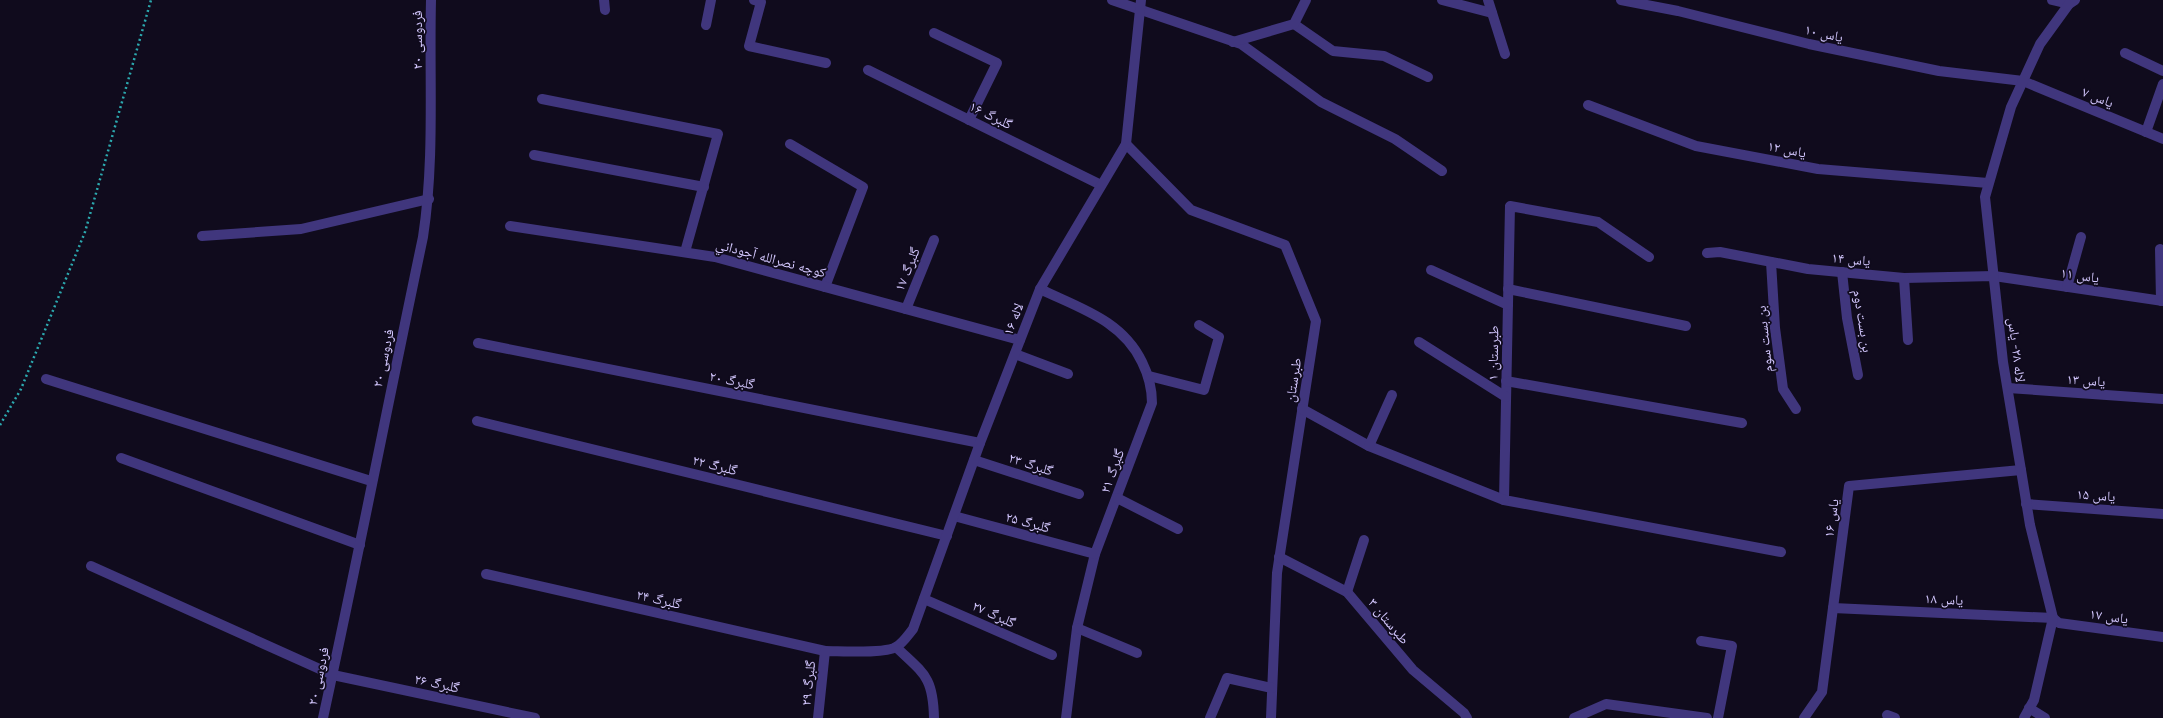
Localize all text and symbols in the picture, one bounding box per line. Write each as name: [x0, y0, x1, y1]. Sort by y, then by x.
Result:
street label: فردوسی ۲۰: [408, 10, 426, 70]
street label: یاس ۱۰: [1803, 20, 1845, 46]
street label: یاس ۷: [2079, 83, 2117, 112]
street label: گلبرگ ۱۶: [967, 97, 1016, 133]
street label: یاس ۱۲: [1766, 136, 1808, 162]
street label: كوچه نصرالله آجوداني: [713, 235, 828, 284]
street label: گلبرگ ۱۷: [890, 244, 924, 293]
street label: یاس ۱۴: [1831, 248, 1871, 270]
street label: یاس ۱۱: [2059, 263, 2101, 287]
street label: بن بست دوم: [1848, 288, 1877, 354]
street label: لاله ۱۶: [999, 300, 1027, 338]
street label: بن بست سوم: [1752, 305, 1777, 373]
street label: لاله ۲۸- یاس: [2004, 317, 2030, 383]
street label: طبرستان ۱: [1484, 325, 1502, 381]
street label: فردوسی ۲۰: [368, 327, 398, 389]
street label: طبرستان: [1281, 356, 1305, 404]
street label: گلبرگ ۲۰: [708, 367, 756, 393]
street label: یاس ۱۳: [2066, 370, 2106, 390]
street label: گلبرگ ۲۱: [1096, 446, 1128, 495]
street label: گلبرگ ۲۳: [1007, 448, 1056, 480]
street label: گلبرگ ۲۲: [691, 451, 739, 479]
street label: یاس ۱۵: [2076, 485, 2116, 505]
street label: یاس ۱۶: [1819, 497, 1843, 539]
street label: گلبرگ ۲۵: [1004, 507, 1052, 537]
street label: گلبرگ ۲۴: [635, 585, 683, 613]
street label: یاس ۱۸: [1924, 589, 1964, 609]
street label: طبرستان ۳: [1364, 594, 1414, 648]
street label: گلبرگ ۲۷: [970, 597, 1019, 632]
street label: یاس ۱۷: [2088, 604, 2130, 628]
street label: فردوسی ۲۰: [303, 645, 333, 707]
street label: گلبرگ ۲۹: [797, 659, 819, 707]
street label: گلبرگ ۲۶: [413, 669, 461, 697]

